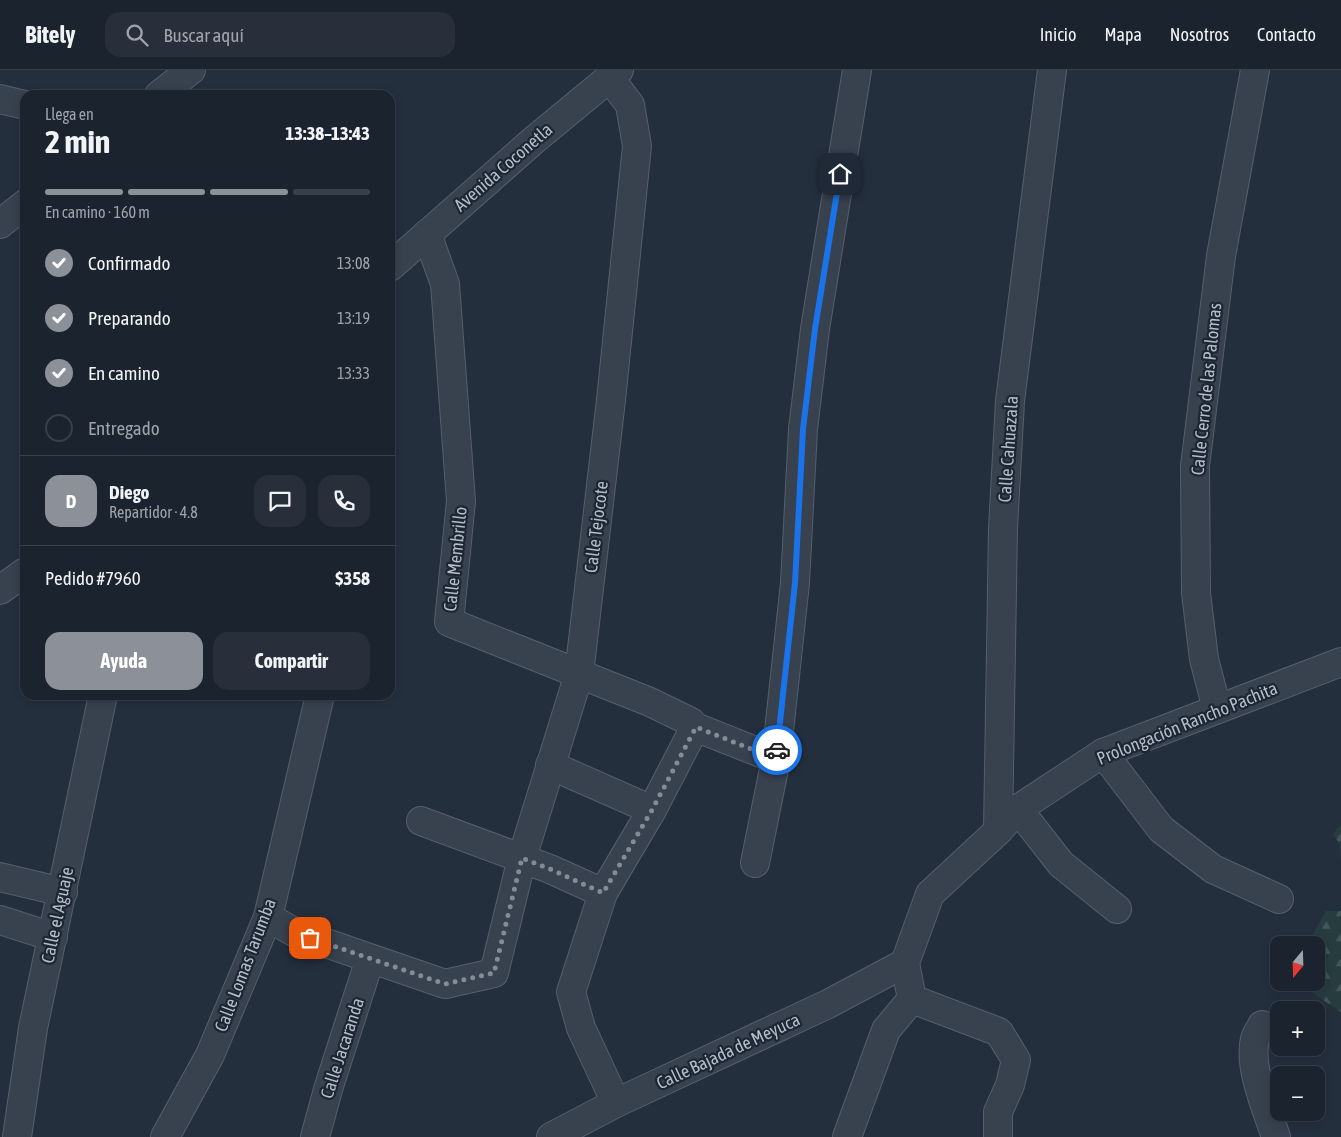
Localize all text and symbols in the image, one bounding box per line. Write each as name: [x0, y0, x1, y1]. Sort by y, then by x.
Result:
search box: [105, 12, 455, 57]
text: Bitely: [25, 21, 75, 48]
icon: search: [123, 21, 151, 49]
text: Buscar aquí: [163, 24, 244, 46]
text: Inicio: [1040, 24, 1076, 45]
text: Mapa: [1104, 24, 1142, 45]
text: Nosotros: [1170, 24, 1229, 45]
text: Contacto: [1257, 24, 1316, 45]
text: Llega en: [45, 105, 94, 123]
street label: Avenida Coconetla: [450, 119, 556, 215]
text: 13:38–13:43: [285, 122, 370, 144]
text: 2 min: [45, 123, 110, 160]
pin: [819, 153, 861, 195]
icon: home: [826, 160, 854, 188]
text: En camino · 160 m: [45, 203, 150, 221]
icon: check: [45, 249, 73, 277]
text: Confirmado: [88, 252, 170, 274]
text: 13:08: [337, 254, 370, 272]
street label: Calle Cerro de las Palomas: [1187, 302, 1225, 476]
icon: check: [45, 304, 73, 332]
text: Preparando: [88, 307, 171, 329]
text: 13:19: [337, 309, 370, 327]
icon: check: [45, 359, 73, 387]
text: En camino: [88, 362, 160, 384]
text: 13:33: [337, 364, 370, 382]
street label: Calle Cahuazala: [994, 395, 1022, 503]
text: Entregado: [88, 417, 160, 439]
button: chat: [254, 475, 306, 527]
button: phone: [318, 475, 370, 527]
street label: Calle Tejocote: [580, 480, 612, 574]
text: Diego: [109, 481, 149, 503]
text: D: [66, 490, 76, 512]
text: Repartidor · 4.8: [109, 503, 198, 521]
street label: Calle Membrillo: [439, 505, 471, 613]
text: Pedido #7960: [45, 567, 141, 589]
text: $358: [335, 567, 370, 589]
button: Ayuda: [45, 632, 203, 690]
button: Compartir: [213, 632, 370, 690]
street label: Prolongación Rancho Pachita: [1094, 677, 1280, 769]
courier: [752, 725, 802, 775]
icon: car: [763, 736, 791, 764]
street label: Calle el Aguaje: [37, 865, 77, 965]
street label: Calle Lomas Tarumba: [210, 895, 280, 1035]
pin: [289, 917, 331, 959]
icon: bag: [296, 924, 324, 952]
north arrow: [1270, 936, 1325, 991]
map controls: [1270, 936, 1325, 1121]
street label: Calle Jacaranda: [316, 995, 368, 1101]
button: +: [1270, 1001, 1325, 1056]
street label: Calle Bajada de Meyuca: [653, 1009, 803, 1093]
button: −: [1270, 1066, 1325, 1121]

